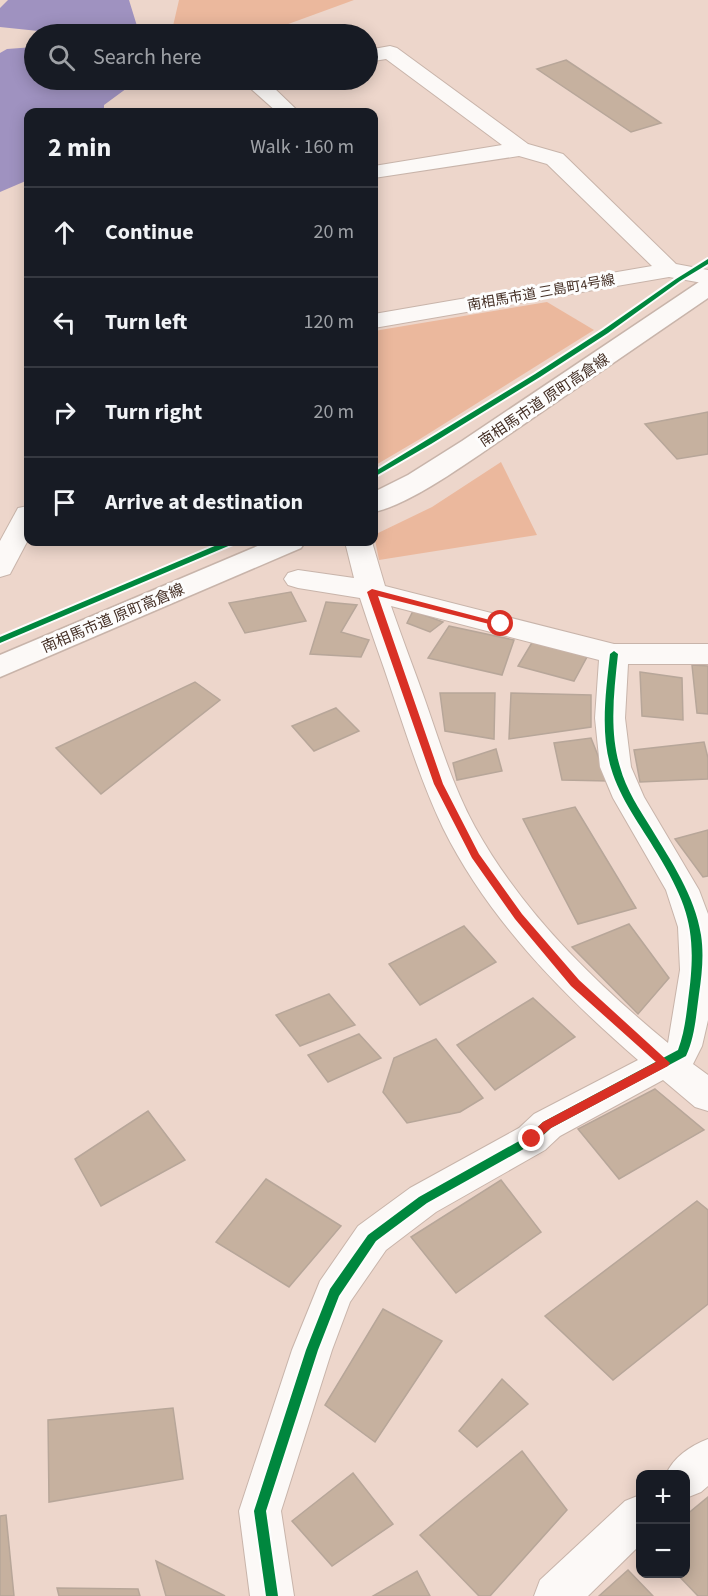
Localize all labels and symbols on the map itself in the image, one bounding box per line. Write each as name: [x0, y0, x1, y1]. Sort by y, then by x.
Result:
street label: 南相馬市道 三島町4号線: [466, 270, 617, 316]
street label: 南相馬市道 原町高倉線: [475, 349, 614, 452]
street label: 南相馬市道 原町高倉線: [39, 579, 188, 658]
route start: [487, 610, 513, 636]
route end: [518, 1125, 544, 1151]

